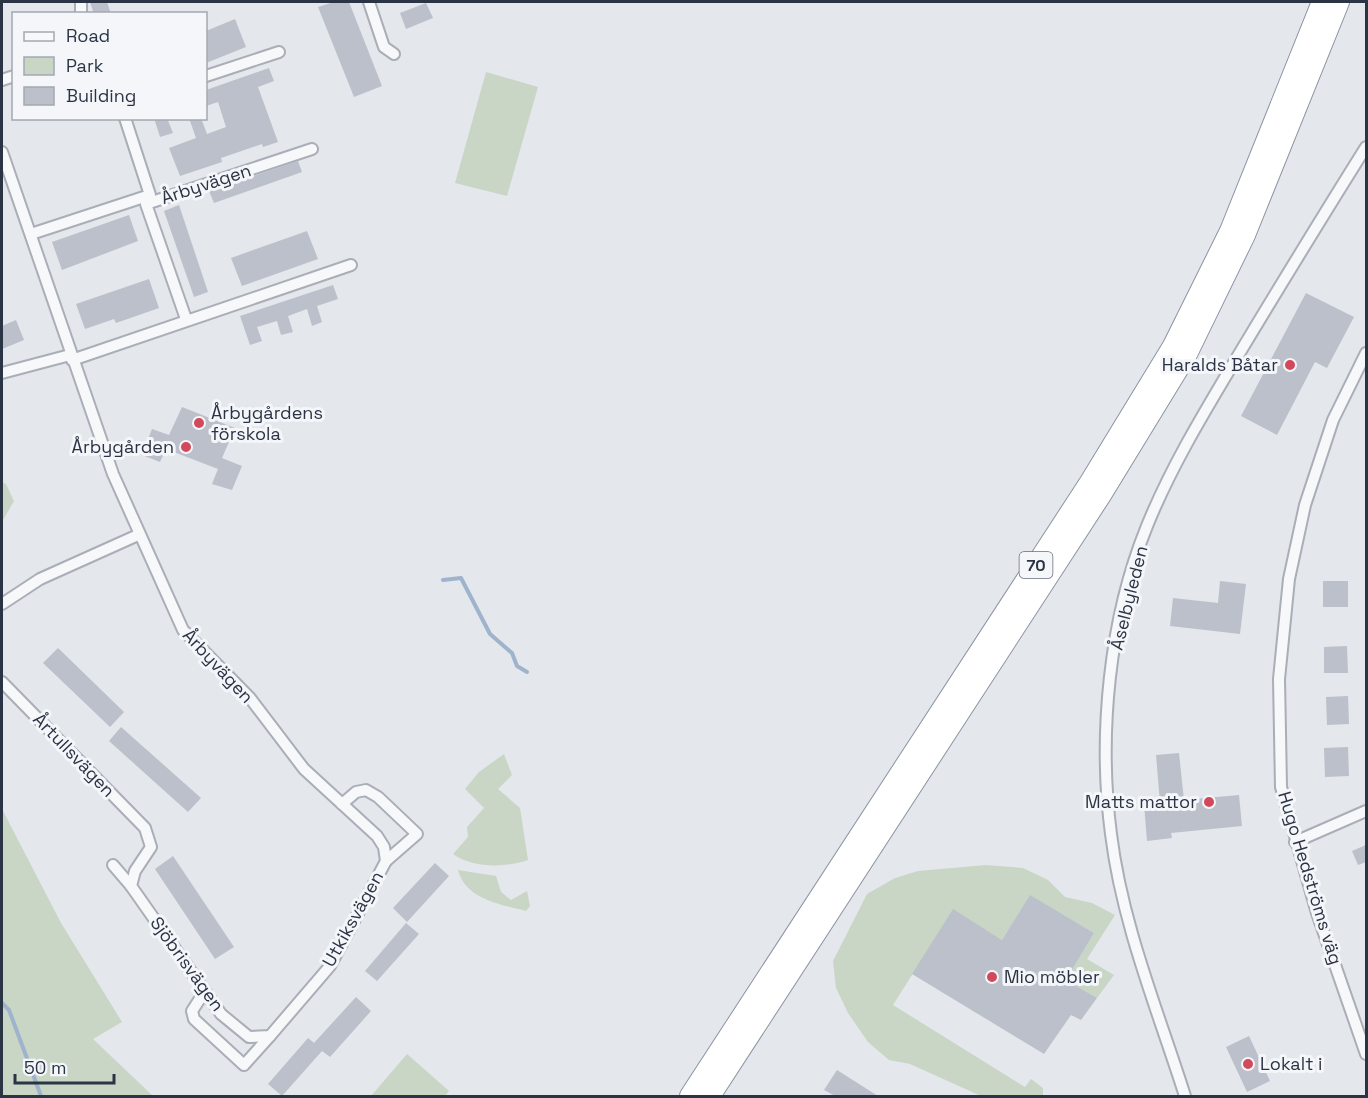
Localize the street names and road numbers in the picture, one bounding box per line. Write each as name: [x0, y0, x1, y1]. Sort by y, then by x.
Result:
street label: Årbyvägen: [158, 158, 254, 209]
street label: Åselbyleden: [1104, 543, 1153, 653]
road number: 70: [1020, 552, 1052, 578]
street label: Årbyvägen: [178, 624, 259, 708]
street label: Årtullsvägen: [29, 708, 120, 802]
street label: Hugo Hedströms väg: [1273, 788, 1348, 967]
street label: Utkiksvägen: [317, 867, 388, 971]
street label: Sjöbrisvägen: [145, 912, 229, 1015]

